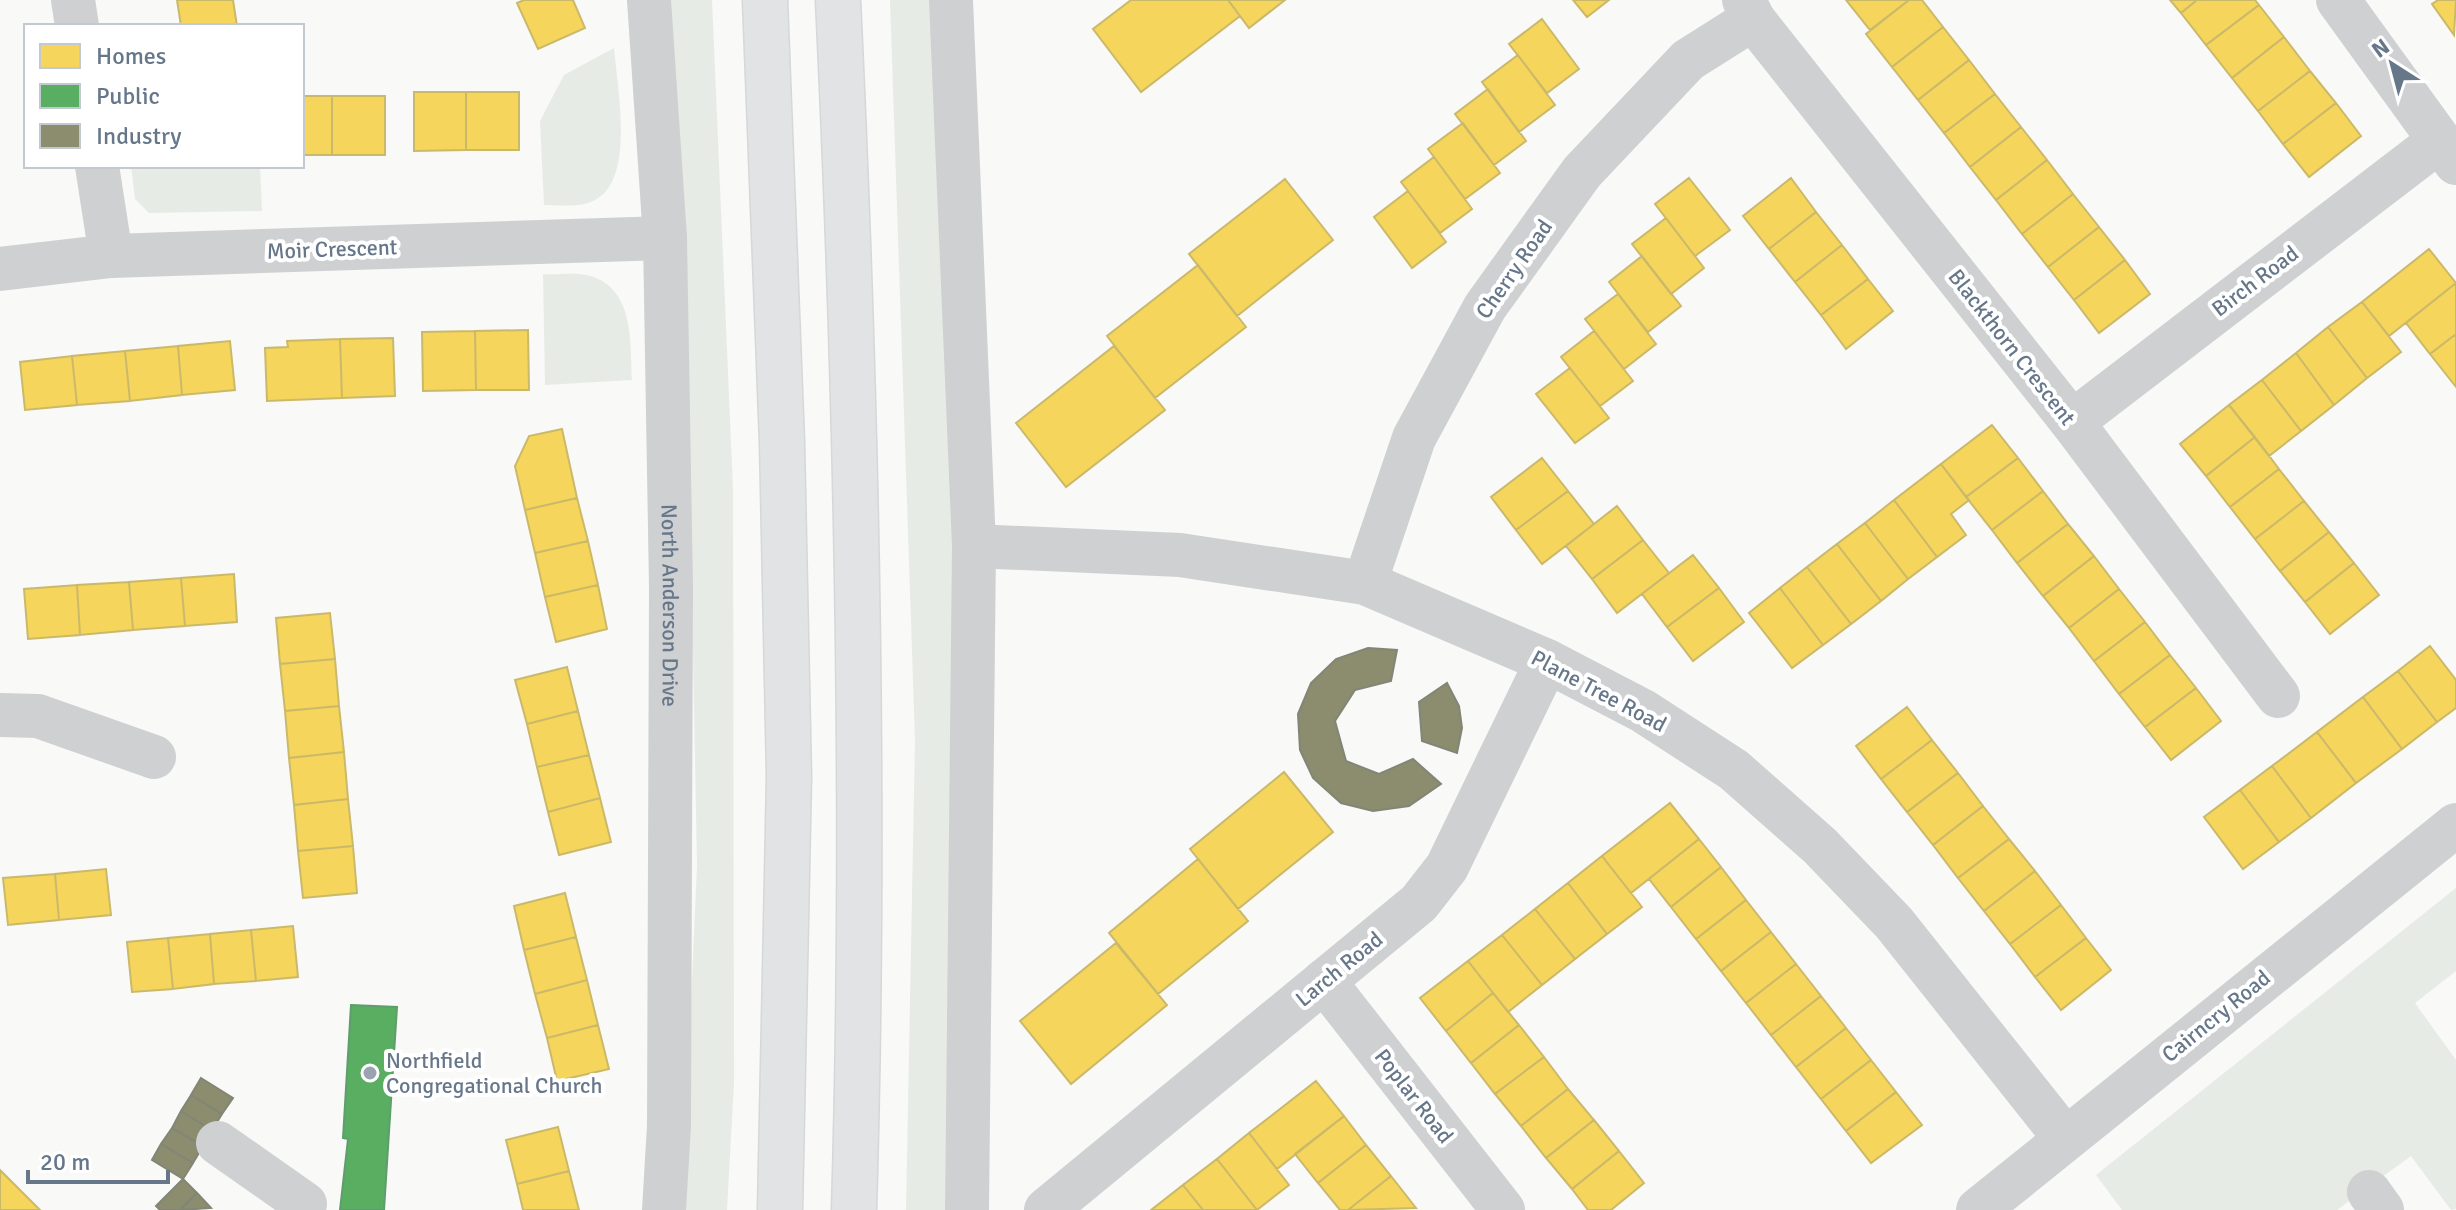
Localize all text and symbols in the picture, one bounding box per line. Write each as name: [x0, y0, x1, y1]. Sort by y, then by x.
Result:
legend: [24, 24, 304, 168]
north arrow: [2352, 24, 2432, 104]
text: N: [2366, 33, 2395, 64]
text: Homes: [96, 41, 166, 71]
text: Public: [96, 81, 160, 111]
text: Industry: [96, 121, 182, 151]
street label: Cherry Road: [1470, 214, 1558, 324]
street label: Moir Crescent: [266, 233, 398, 265]
street label: Birch Road: [2206, 240, 2304, 322]
street label: Blackthorn Crescent: [1943, 263, 2082, 431]
street label: North Anderson Drive: [656, 504, 685, 707]
street label: Plane Tree Road: [1527, 644, 1671, 738]
street label: Larch Road: [1290, 926, 1388, 1012]
street label: Cairncry Road: [2156, 964, 2276, 1068]
street label: Poplar Road: [1369, 1043, 1459, 1149]
place label: Northfield Congregational Church: [386, 1047, 602, 1099]
marker: Northfield Congregational Church: [361, 1064, 379, 1082]
scale bar: [28, 1134, 168, 1184]
text: 20 m: [40, 1147, 90, 1177]

